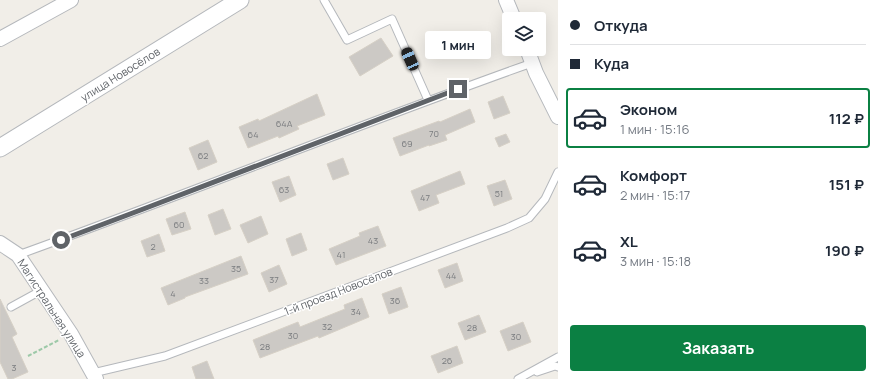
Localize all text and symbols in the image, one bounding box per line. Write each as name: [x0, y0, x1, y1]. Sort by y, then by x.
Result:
map controls: [502, 12, 546, 56]
button: layers: [502, 12, 546, 56]
text: Откуда: [594, 15, 648, 36]
callout: 1 мин: [425, 31, 491, 59]
text: 1 мин: [441, 36, 475, 54]
street label: улица Новосёлов: [77, 43, 163, 104]
car: [400, 46, 420, 72]
text: Куда: [594, 53, 629, 74]
route end: [449, 80, 467, 98]
text: Эконом: [620, 99, 677, 120]
icon: car: [572, 100, 608, 136]
text: 112 ₽: [829, 108, 864, 129]
house number: 64А: [276, 117, 293, 130]
text: 1 мин · 15:16: [620, 120, 690, 138]
house number: 70: [429, 127, 439, 140]
house number: 64: [248, 128, 258, 141]
house number: 69: [401, 137, 413, 150]
house number: 62: [198, 149, 208, 162]
text: Комфорт: [620, 165, 687, 186]
icon: car: [572, 166, 608, 202]
text: 151 ₽: [829, 174, 864, 195]
house number: 63: [279, 183, 289, 196]
text: 2 мин · 15:17: [620, 186, 690, 204]
house number: 51: [495, 187, 503, 200]
house number: 47: [420, 191, 430, 204]
house number: 60: [173, 218, 185, 231]
route start: [52, 231, 70, 249]
text: XL: [620, 231, 638, 252]
icon: car: [572, 232, 608, 268]
house number: 43: [368, 234, 378, 247]
house number: 2: [150, 240, 156, 253]
text: 190 ₽: [825, 240, 864, 261]
house number: 41: [337, 248, 345, 261]
text: 3 мин · 15:18: [620, 252, 691, 270]
street label: Магистральная улица: [14, 256, 90, 360]
house number: 35: [231, 262, 241, 275]
street label: 1-й проезд Новосёлов: [282, 263, 394, 319]
house number: 44: [446, 269, 456, 282]
house number: 37: [269, 273, 279, 286]
house number: 33: [199, 274, 209, 287]
house number: 4: [170, 287, 176, 300]
house number: 36: [390, 294, 401, 307]
house number: 34: [351, 305, 361, 318]
house number: 32: [322, 320, 332, 333]
house number: 28: [467, 321, 477, 334]
button: Заказать: [570, 325, 866, 371]
house number: 30: [288, 329, 298, 342]
house number: 30: [511, 330, 521, 343]
house number: 28: [260, 340, 270, 353]
house number: 26: [442, 354, 453, 367]
house number: 3: [12, 361, 17, 374]

